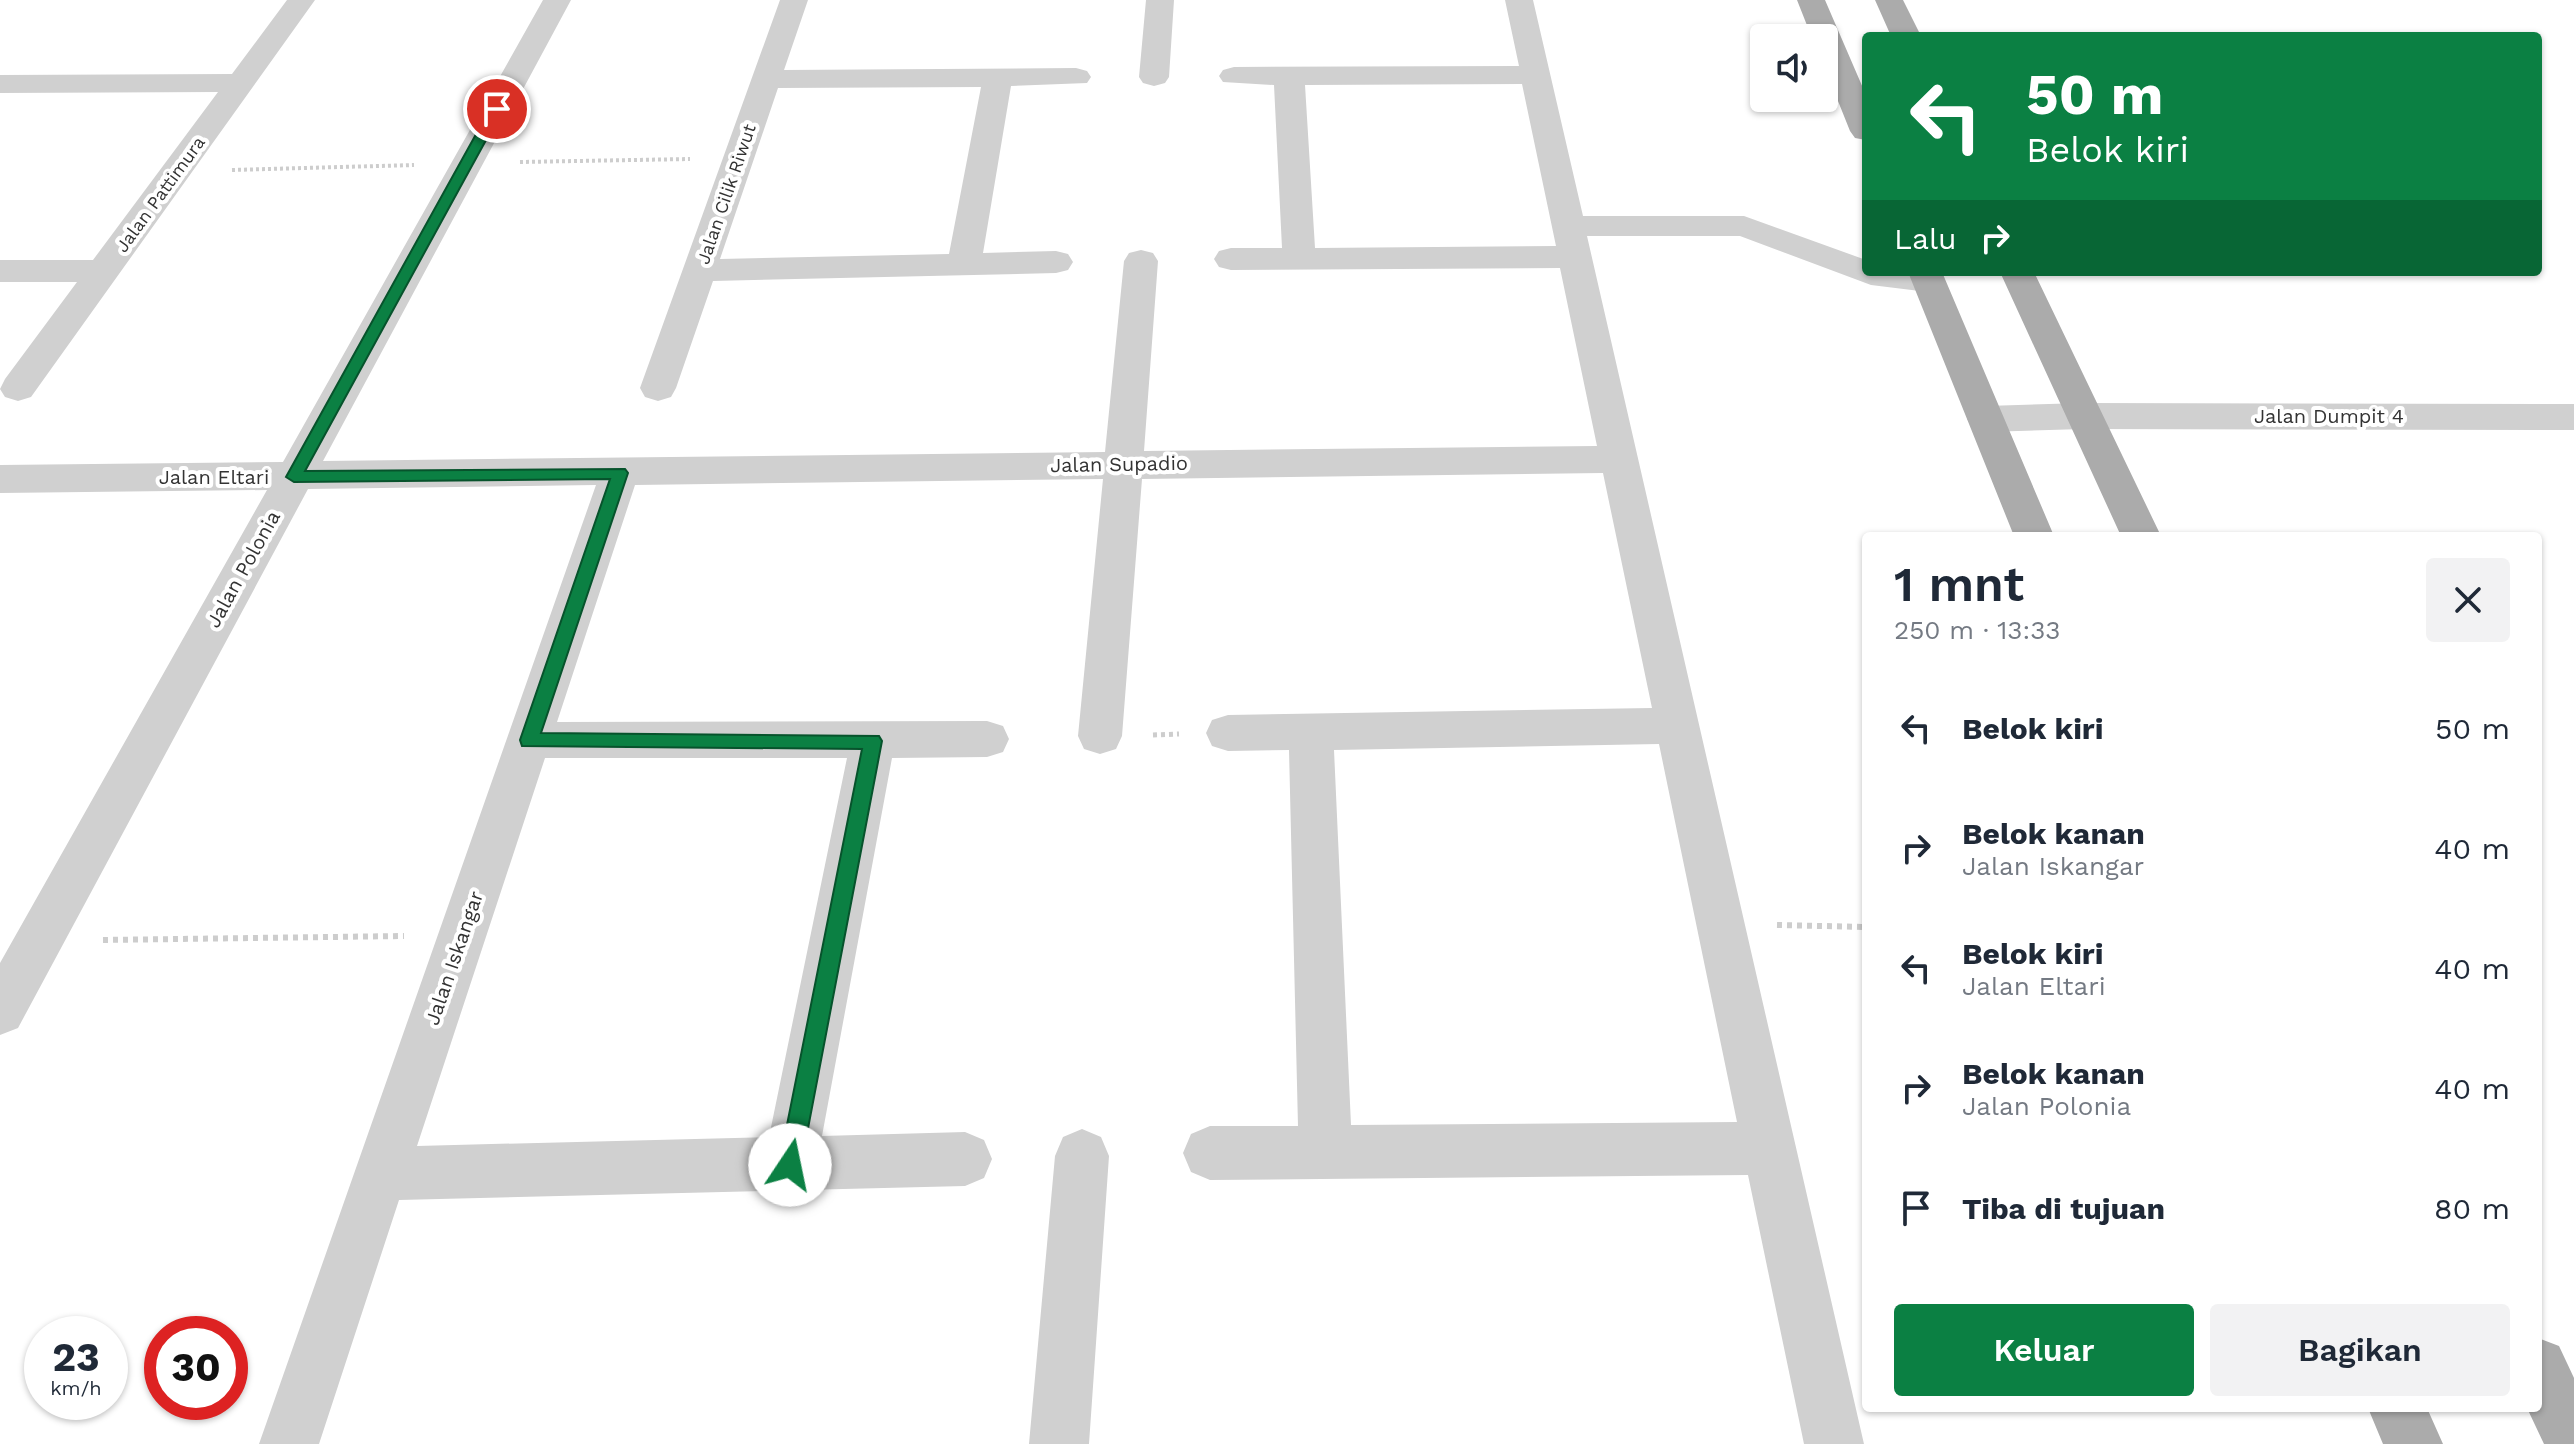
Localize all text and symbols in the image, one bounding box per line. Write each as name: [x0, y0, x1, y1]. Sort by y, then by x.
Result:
map controls: [1750, 24, 1838, 112]
button: sound: [1750, 24, 1838, 112]
text: 50 m: [2026, 62, 2163, 128]
icon: left: [1894, 64, 1998, 168]
pin: [463, 75, 531, 143]
icon: arrive: [475, 87, 519, 131]
street label: Jalan Cilik Riwut: [692, 121, 760, 267]
text: Belok kiri: [2026, 129, 2189, 171]
street label: Jalan Pattimura: [111, 132, 209, 256]
icon: right: [1973, 216, 2017, 260]
text: Lalu: [1894, 221, 1957, 256]
street label: Jalan Dumpit 4: [2254, 404, 2404, 428]
street label: Jalan Supadio: [1050, 451, 1188, 477]
street label: Jalan Eltari: [159, 465, 269, 489]
street label: Jalan Polonia: [201, 506, 285, 632]
text: 1 mnt: [1894, 556, 2024, 613]
button: close: [2426, 558, 2510, 642]
text: 250 m · 13:33: [1894, 615, 2061, 645]
icon: left: [1894, 706, 1938, 750]
text: Belok kiri: [1962, 711, 2104, 746]
text: 50 m: [2435, 711, 2510, 746]
text: Belok kanan: [1962, 816, 2145, 851]
icon: right: [1894, 826, 1938, 870]
text: 40 m: [2434, 831, 2510, 866]
text: Jalan Iskangar: [1962, 851, 2144, 881]
street label: Jalan Iskangar: [420, 888, 488, 1028]
text: Belok kiri: [1962, 936, 2104, 971]
icon: left: [1894, 946, 1938, 990]
text: 40 m: [2434, 951, 2510, 986]
text: Jalan Eltari: [1962, 971, 2106, 1001]
text: Belok kanan: [1962, 1056, 2145, 1091]
icon: right: [1894, 1066, 1938, 1110]
text: 40 m: [2434, 1071, 2510, 1106]
text: Jalan Polonia: [1962, 1091, 2131, 1121]
position arrow: [748, 1123, 832, 1207]
icon: arrive: [1894, 1186, 1938, 1230]
text: Tiba di tujuan: [1962, 1191, 2165, 1226]
text: 80 m: [2434, 1191, 2510, 1226]
button: Keluar: [1894, 1304, 2194, 1396]
button: Bagikan: [2210, 1304, 2510, 1396]
speed limit sign: 30: [144, 1316, 248, 1420]
text: 23: [52, 1334, 100, 1381]
text: km/h: [50, 1376, 102, 1400]

